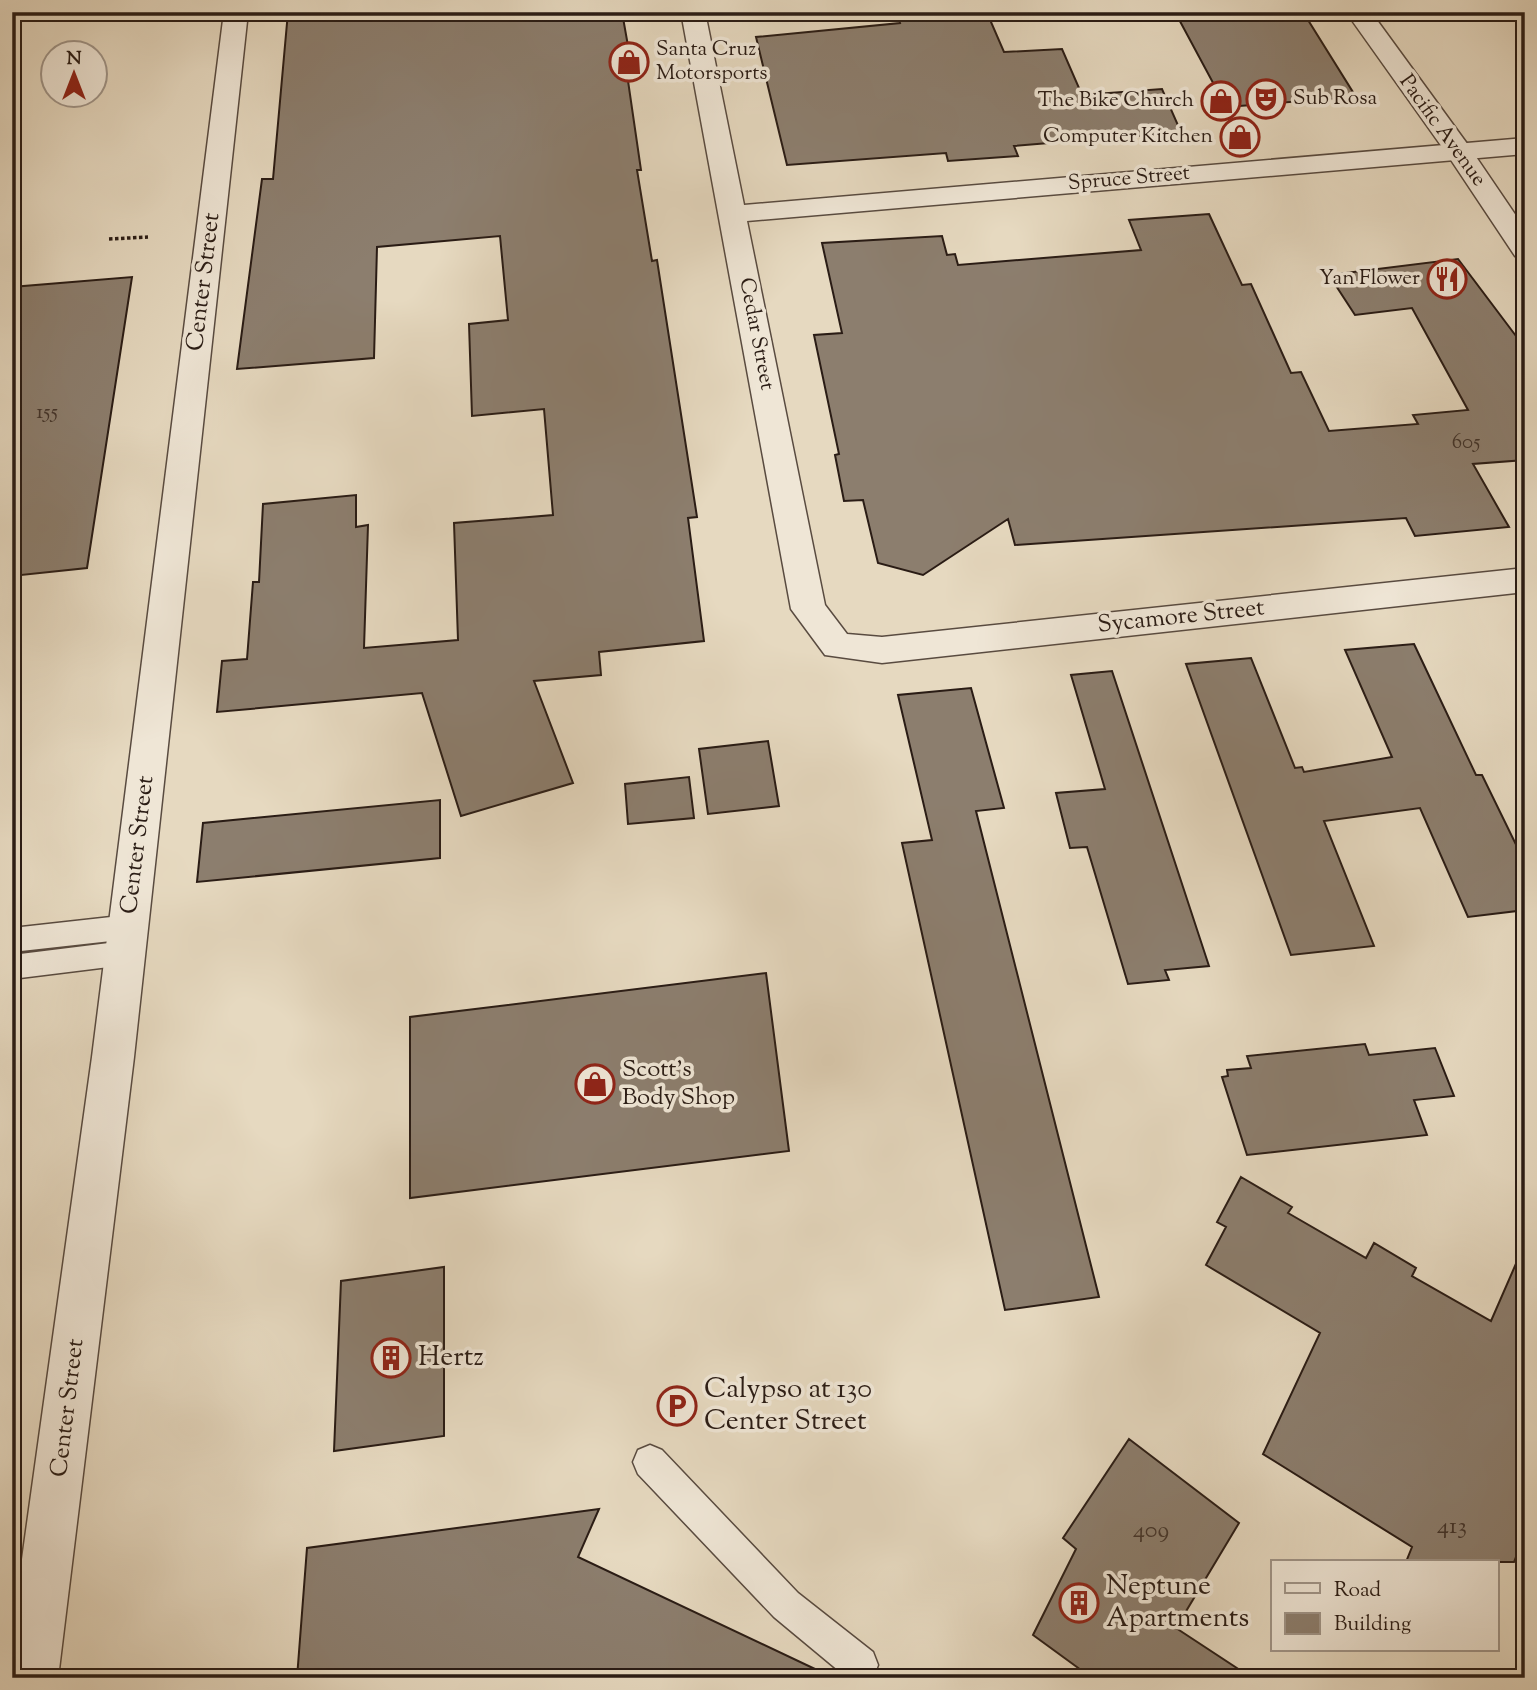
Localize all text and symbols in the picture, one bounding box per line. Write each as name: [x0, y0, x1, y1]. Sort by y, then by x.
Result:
place label: Santa Cruz Motorsports: [656, 35, 768, 89]
north arrow: [38, 38, 108, 108]
shop icon: Santa Cruz Motorsports: [608, 41, 650, 83]
text: N: [66, 46, 82, 73]
street label: Pacific Avenue: [1391, 69, 1493, 193]
theatre icon: Sub Rosa: [1245, 78, 1287, 120]
shop icon: The Bike Church: [1200, 80, 1242, 122]
place label: Sub Rosa: [1293, 84, 1378, 114]
place label: The Bike Church: [1038, 86, 1194, 116]
shop icon: Computer Kitchen: [1219, 116, 1261, 158]
place label: Computer Kitchen: [1043, 122, 1213, 152]
street label: Spruce Street: [1067, 159, 1191, 199]
street label: Center Street: [179, 211, 229, 353]
restaurant icon: Yan Flower: [1426, 258, 1468, 300]
place label: Yan Flower: [1319, 264, 1420, 294]
street label: Cedar Street: [730, 275, 782, 393]
house number: 155: [36, 398, 58, 428]
house number: 605: [1452, 428, 1480, 458]
street label: Sycamore Street: [1096, 591, 1266, 643]
street label: Center Street: [113, 774, 163, 916]
place label: Scott's Body Shop: [622, 1053, 735, 1115]
shop icon: Scott's Body Shop: [574, 1063, 616, 1105]
street label: Center Street: [43, 1337, 93, 1479]
building icon: Hertz: [370, 1337, 412, 1379]
place label: Hertz: [418, 1338, 484, 1378]
place label: Calypso at 130 Center Street: [704, 1370, 872, 1442]
parking icon: Calypso at 130 Center Street: [656, 1385, 698, 1427]
house number: 413: [1437, 1510, 1467, 1544]
house number: 409: [1133, 1514, 1169, 1548]
legend: [1271, 1560, 1498, 1652]
place label: Neptune Apartments: [1106, 1567, 1249, 1639]
text: Road: [1334, 1576, 1381, 1606]
building icon: Neptune Apartments: [1058, 1582, 1100, 1624]
text: Building: [1334, 1610, 1411, 1640]

